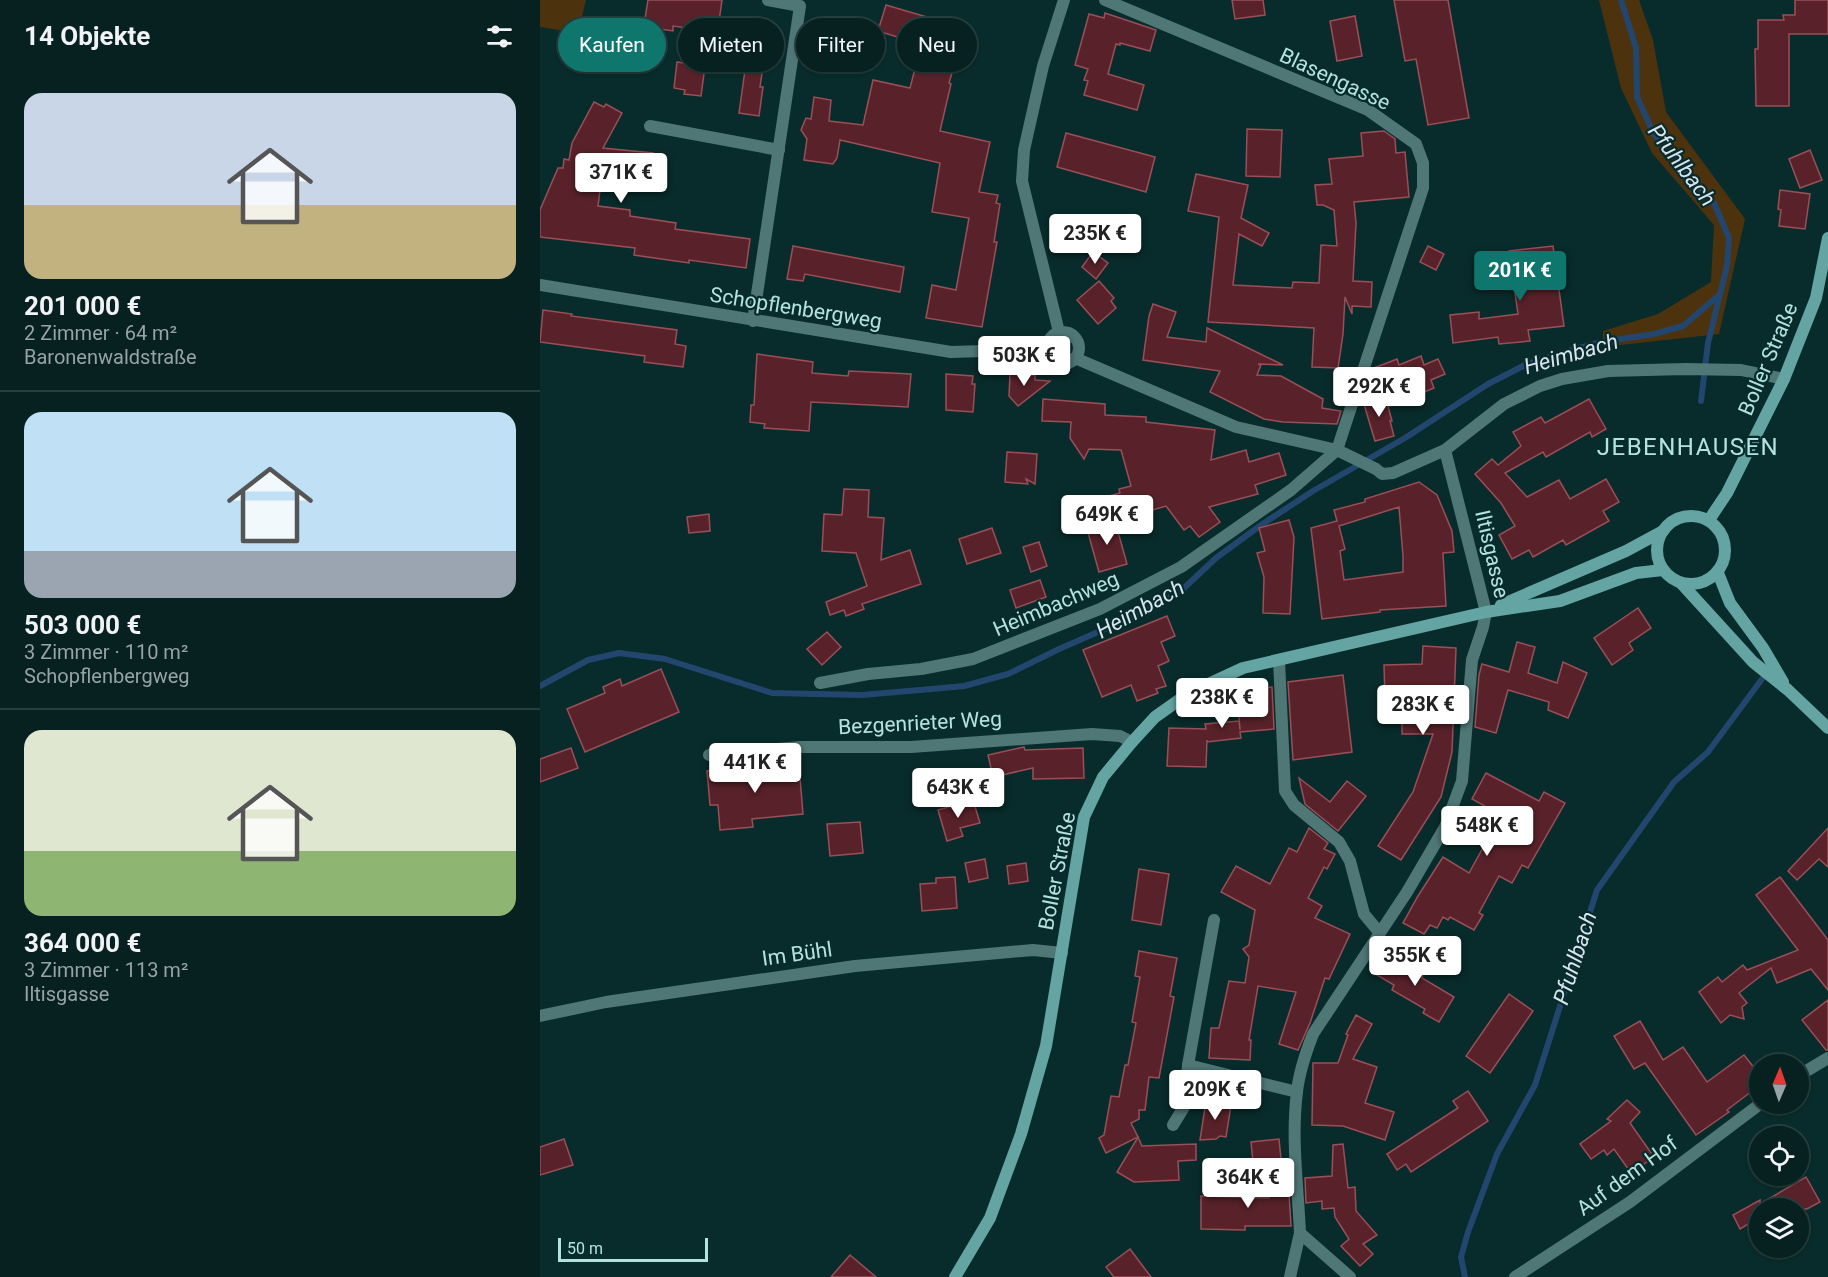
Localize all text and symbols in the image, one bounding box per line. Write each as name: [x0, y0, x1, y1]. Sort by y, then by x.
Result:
chip: Kaufen: [558, 18, 666, 72]
chip: Mieten: [678, 18, 784, 72]
chip: Filter: [796, 18, 885, 72]
chip: Neu: [897, 18, 977, 72]
icon: filters: [483, 20, 516, 53]
text: 14 Objekte: [24, 21, 150, 51]
street label: Blasengasse: [1276, 43, 1394, 115]
water label: Pfuhlbach: [1643, 119, 1721, 211]
icon: home: [216, 132, 324, 240]
pin: 371K €: [572, 153, 670, 204]
text: 371K €: [589, 160, 653, 184]
pin: 235K €: [1046, 214, 1144, 265]
text: 235K €: [1063, 221, 1127, 245]
pin: 201K €: [1471, 251, 1569, 302]
text: 201K €: [1488, 258, 1552, 282]
street label: Schopflenbergweg: [708, 283, 884, 333]
text: 201 000 €: [24, 291, 141, 321]
street label: Boller Straße: [1734, 299, 1802, 419]
text: 2 Zimmer · 64 m²: [24, 321, 177, 345]
water label: Heimbach: [1521, 329, 1621, 379]
pin: 503K €: [975, 336, 1073, 387]
text: 503K €: [992, 343, 1056, 367]
text: Baronenwaldstraße: [24, 345, 197, 369]
pin: 292K €: [1330, 367, 1428, 418]
text: 292K €: [1347, 374, 1411, 398]
district label: JEBENHAUSEN: [1597, 433, 1779, 461]
icon: home: [216, 451, 324, 559]
pin: 649K €: [1058, 495, 1156, 546]
text: 649K €: [1075, 502, 1139, 526]
street label: Iltisgasse: [1470, 508, 1514, 600]
street label: Heimbachweg: [990, 567, 1122, 641]
water label: Heimbach: [1092, 575, 1188, 643]
text: 503 000 €: [24, 610, 141, 640]
text: 3 Zimmer · 110 m²: [24, 640, 188, 664]
text: Schopflenbergweg: [24, 664, 190, 688]
pin: 238K €: [1173, 678, 1271, 729]
text: 238K €: [1190, 685, 1254, 709]
pin: 283K €: [1374, 685, 1472, 736]
text: 283K €: [1391, 692, 1455, 716]
street label: Bezgenrieter Weg: [838, 707, 1002, 739]
pin: 441K €: [706, 743, 804, 794]
text: 441K €: [723, 750, 787, 774]
pin: 643K €: [909, 768, 1007, 819]
icon: home: [216, 769, 324, 877]
text: 643K €: [926, 775, 990, 799]
pin: 548K €: [1438, 806, 1536, 857]
street label: Boller Straße: [1034, 810, 1080, 932]
text: 548K €: [1455, 813, 1519, 837]
water label: Pfuhlbach: [1548, 908, 1602, 1008]
text: 364 000 €: [24, 928, 141, 958]
pin: 355K €: [1366, 936, 1464, 987]
street label: Im Bühl: [760, 937, 834, 971]
text: 355K €: [1383, 943, 1447, 967]
text: 3 Zimmer · 113 m²: [24, 958, 188, 982]
text: Iltisgasse: [24, 982, 109, 1006]
north arrow: [1749, 1054, 1809, 1114]
map controls: [1749, 1054, 1809, 1258]
pin: 209K €: [1166, 1070, 1264, 1121]
text: 209K €: [1183, 1077, 1247, 1101]
button: locate: [1749, 1126, 1809, 1186]
street label: Auf dem Hof: [1572, 1131, 1683, 1221]
pin: 364K €: [1199, 1158, 1297, 1209]
text: 364K €: [1216, 1165, 1280, 1189]
button: layers: [1749, 1198, 1809, 1258]
scale bar: [558, 1235, 708, 1262]
text: 50 m: [567, 1239, 603, 1258]

